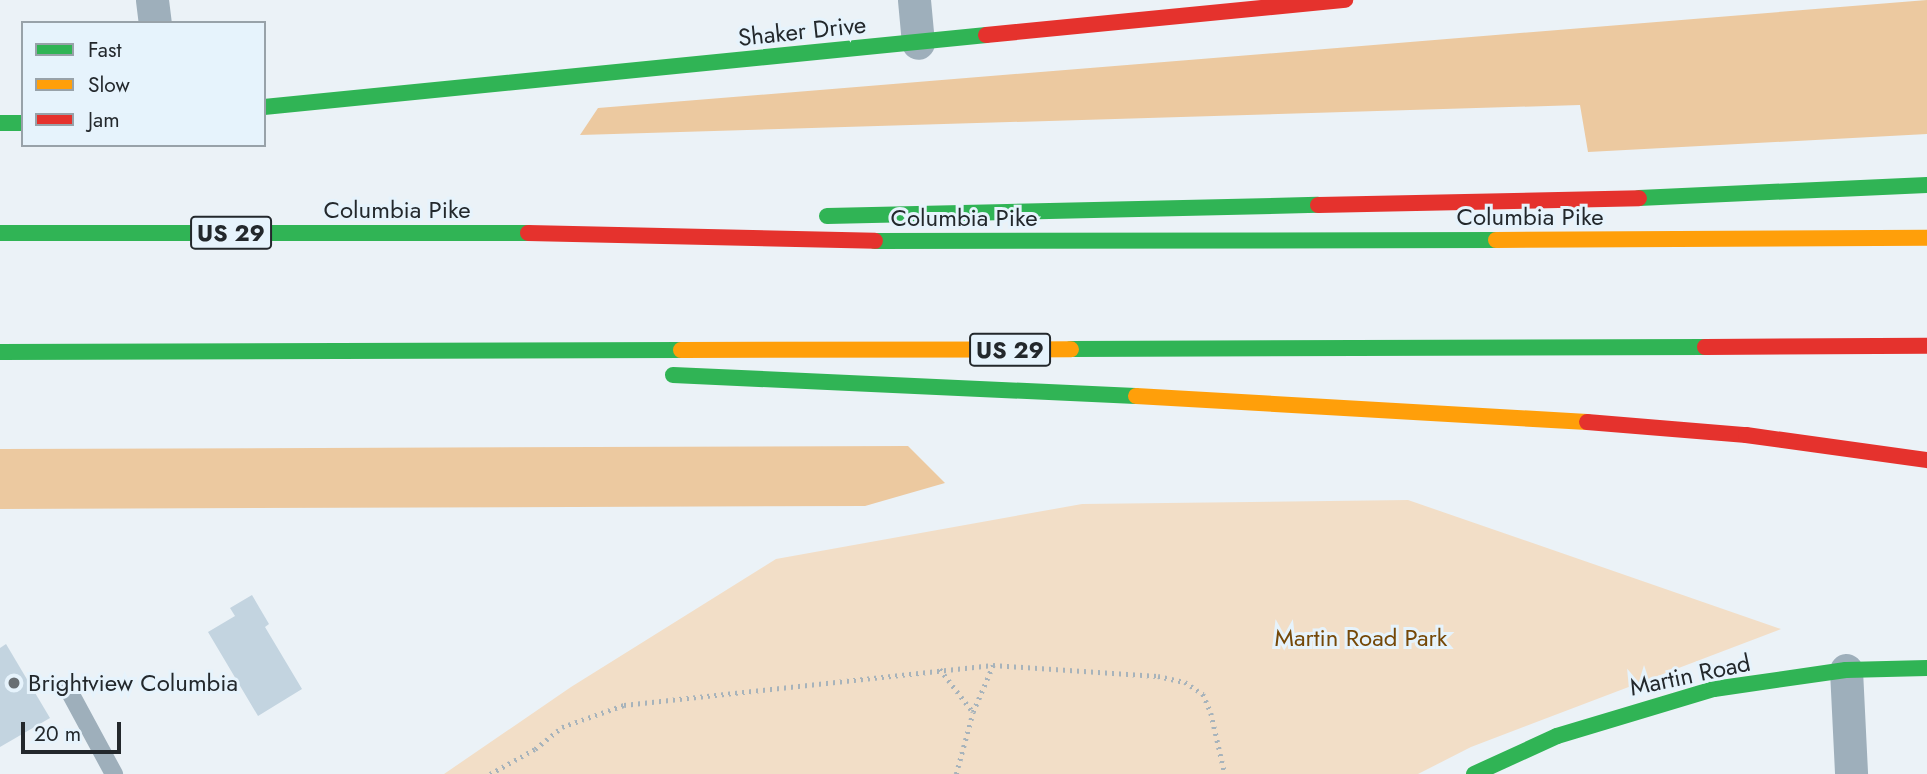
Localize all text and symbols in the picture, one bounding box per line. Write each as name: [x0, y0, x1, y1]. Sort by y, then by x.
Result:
street label: Shaker Drive: [737, 10, 867, 52]
legend: [21, 21, 266, 147]
text: Fast: [88, 35, 121, 65]
text: Slow: [88, 70, 130, 100]
text: Jam: [88, 105, 120, 135]
street label: Columbia Pike: [324, 196, 470, 224]
street label: Columbia Pike: [1457, 203, 1603, 231]
street label: Columbia Pike: [891, 204, 1037, 232]
road number: US 29: [189, 214, 273, 252]
road number: US 29: [968, 330, 1052, 370]
park label: Martin Road Park: [1275, 624, 1447, 652]
street label: Martin Road: [1627, 648, 1753, 702]
place label: Brightview Columbia: [28, 669, 238, 697]
marker: Brightview Columbia: [6, 675, 22, 691]
scale bar: [24, 708, 124, 752]
text: 20 m: [34, 719, 81, 749]

